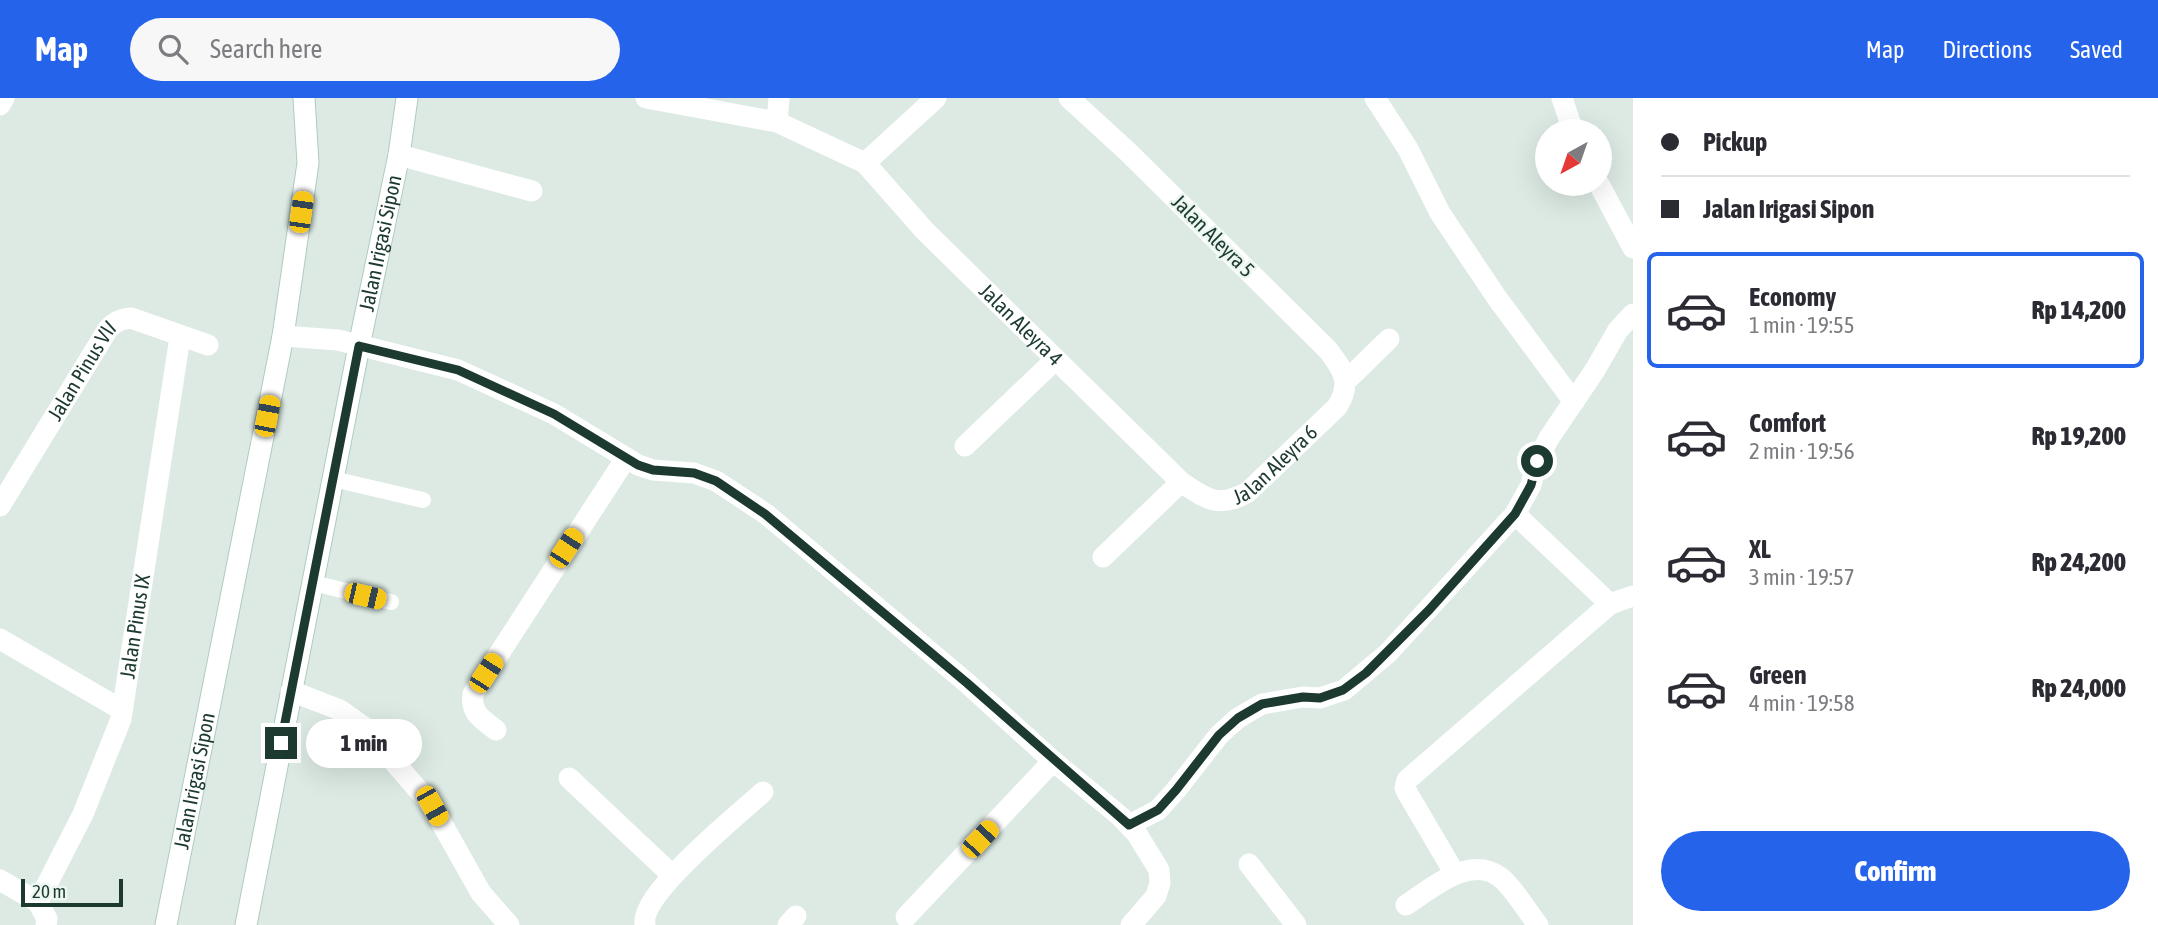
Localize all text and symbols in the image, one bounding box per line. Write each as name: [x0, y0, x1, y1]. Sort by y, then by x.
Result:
search box: [130, 18, 620, 81]
text: Map: [35, 30, 88, 68]
icon: search: [154, 30, 192, 68]
text: Search here: [210, 34, 322, 64]
text: Map: [1866, 36, 1904, 63]
text: Directions: [1942, 36, 2032, 63]
text: Saved: [2070, 36, 2123, 63]
north arrow: [1535, 119, 1612, 196]
map controls: [1535, 119, 1612, 196]
text: Pickup: [1703, 127, 1767, 157]
street label: Jalan Irigasi Sipon: [354, 173, 406, 313]
street label: Jalan Aleyra 5: [1167, 189, 1260, 282]
car: [288, 190, 315, 234]
text: Jalan Irigasi Sipon: [1703, 194, 1874, 224]
street label: Jalan Aleyra 4: [975, 278, 1068, 370]
icon: car: [1665, 279, 1728, 342]
text: Economy: [1749, 282, 1836, 312]
text: Rp 14,200: [2031, 295, 2126, 325]
text: 1 min · 19:55: [1749, 312, 1855, 338]
street label: Jalan Pinus VII: [42, 315, 120, 424]
car: [253, 393, 282, 439]
icon: car: [1665, 405, 1728, 468]
text: Comfort: [1749, 408, 1826, 438]
street label: Jalan Aleyra 6: [1229, 419, 1322, 509]
text: Rp 19,200: [2031, 421, 2126, 451]
text: 2 min · 19:56: [1749, 438, 1855, 464]
route start: [1521, 445, 1553, 477]
car: [546, 525, 587, 571]
icon: car: [1665, 531, 1728, 594]
text: XL: [1749, 534, 1771, 564]
text: Rp 24,200: [2031, 547, 2126, 577]
text: 3 min · 19:57: [1749, 564, 1855, 590]
street label: Jalan Pinus IX: [114, 572, 154, 680]
car: [343, 581, 388, 611]
car: [466, 650, 507, 696]
icon: car: [1665, 657, 1728, 720]
text: Green: [1749, 660, 1807, 690]
text: Rp 24,000: [2031, 673, 2126, 703]
text: 4 min · 19:58: [1749, 690, 1855, 716]
street label: Jalan Irigasi Sipon: [168, 710, 219, 851]
callout: 1 min: [306, 718, 421, 768]
route end: [265, 727, 297, 759]
text: 1 min: [341, 730, 387, 756]
car: [413, 783, 452, 829]
car: [958, 816, 1003, 862]
button: Confirm: [1661, 831, 2130, 911]
scale bar: [21, 876, 122, 908]
text: 20 m: [32, 880, 66, 902]

